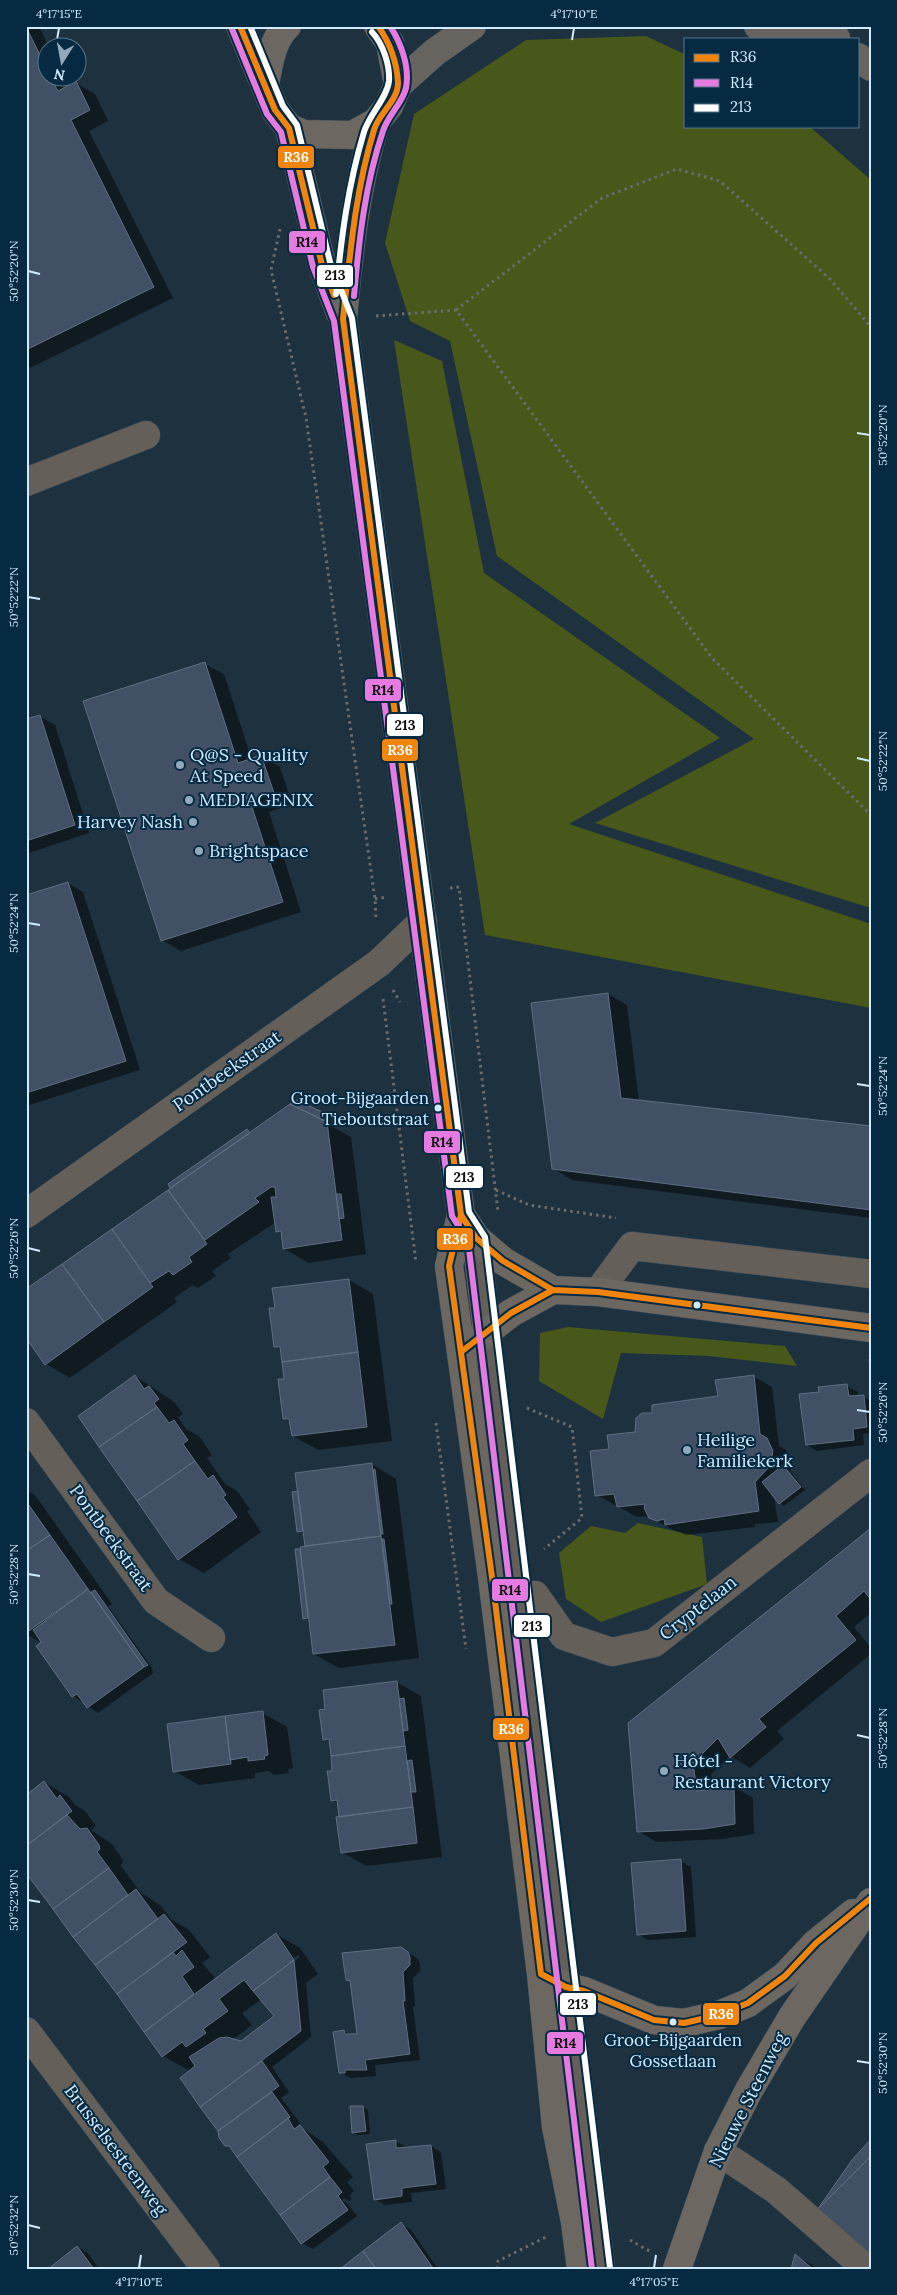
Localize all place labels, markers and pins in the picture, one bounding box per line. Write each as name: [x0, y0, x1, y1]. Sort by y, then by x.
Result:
place label: Q@S - Quality At Speed: [189, 743, 309, 787]
marker: Q@S - Quality At Speed: [174, 759, 186, 771]
place label: MEDIAGENIX: [199, 788, 314, 811]
marker: MEDIAGENIX: [183, 794, 195, 806]
place label: Harvey Nash: [77, 810, 183, 833]
marker: Harvey Nash: [187, 816, 199, 828]
place label: Brightspace: [209, 839, 309, 862]
marker: Brightspace: [193, 845, 205, 857]
place label: Groot-Bijgaarden Tieboutstraat: [291, 1087, 429, 1130]
marker: Groot-Bijgaarden Tieboutstraat: [433, 1103, 443, 1113]
unlabelled marker: [692, 1300, 702, 1310]
place label: Heilige Familiekerk: [697, 1428, 793, 1472]
marker: Heilige Familiekerk: [681, 1444, 693, 1456]
place label: Hôtel - Restaurant Victory: [674, 1749, 831, 1793]
marker: Hôtel - Restaurant Victory: [658, 1765, 670, 1777]
marker: Groot-Bijgaarden Gossetlaan: [668, 2017, 678, 2027]
place label: Groot-Bijgaarden Gossetlaan: [604, 2029, 742, 2072]

